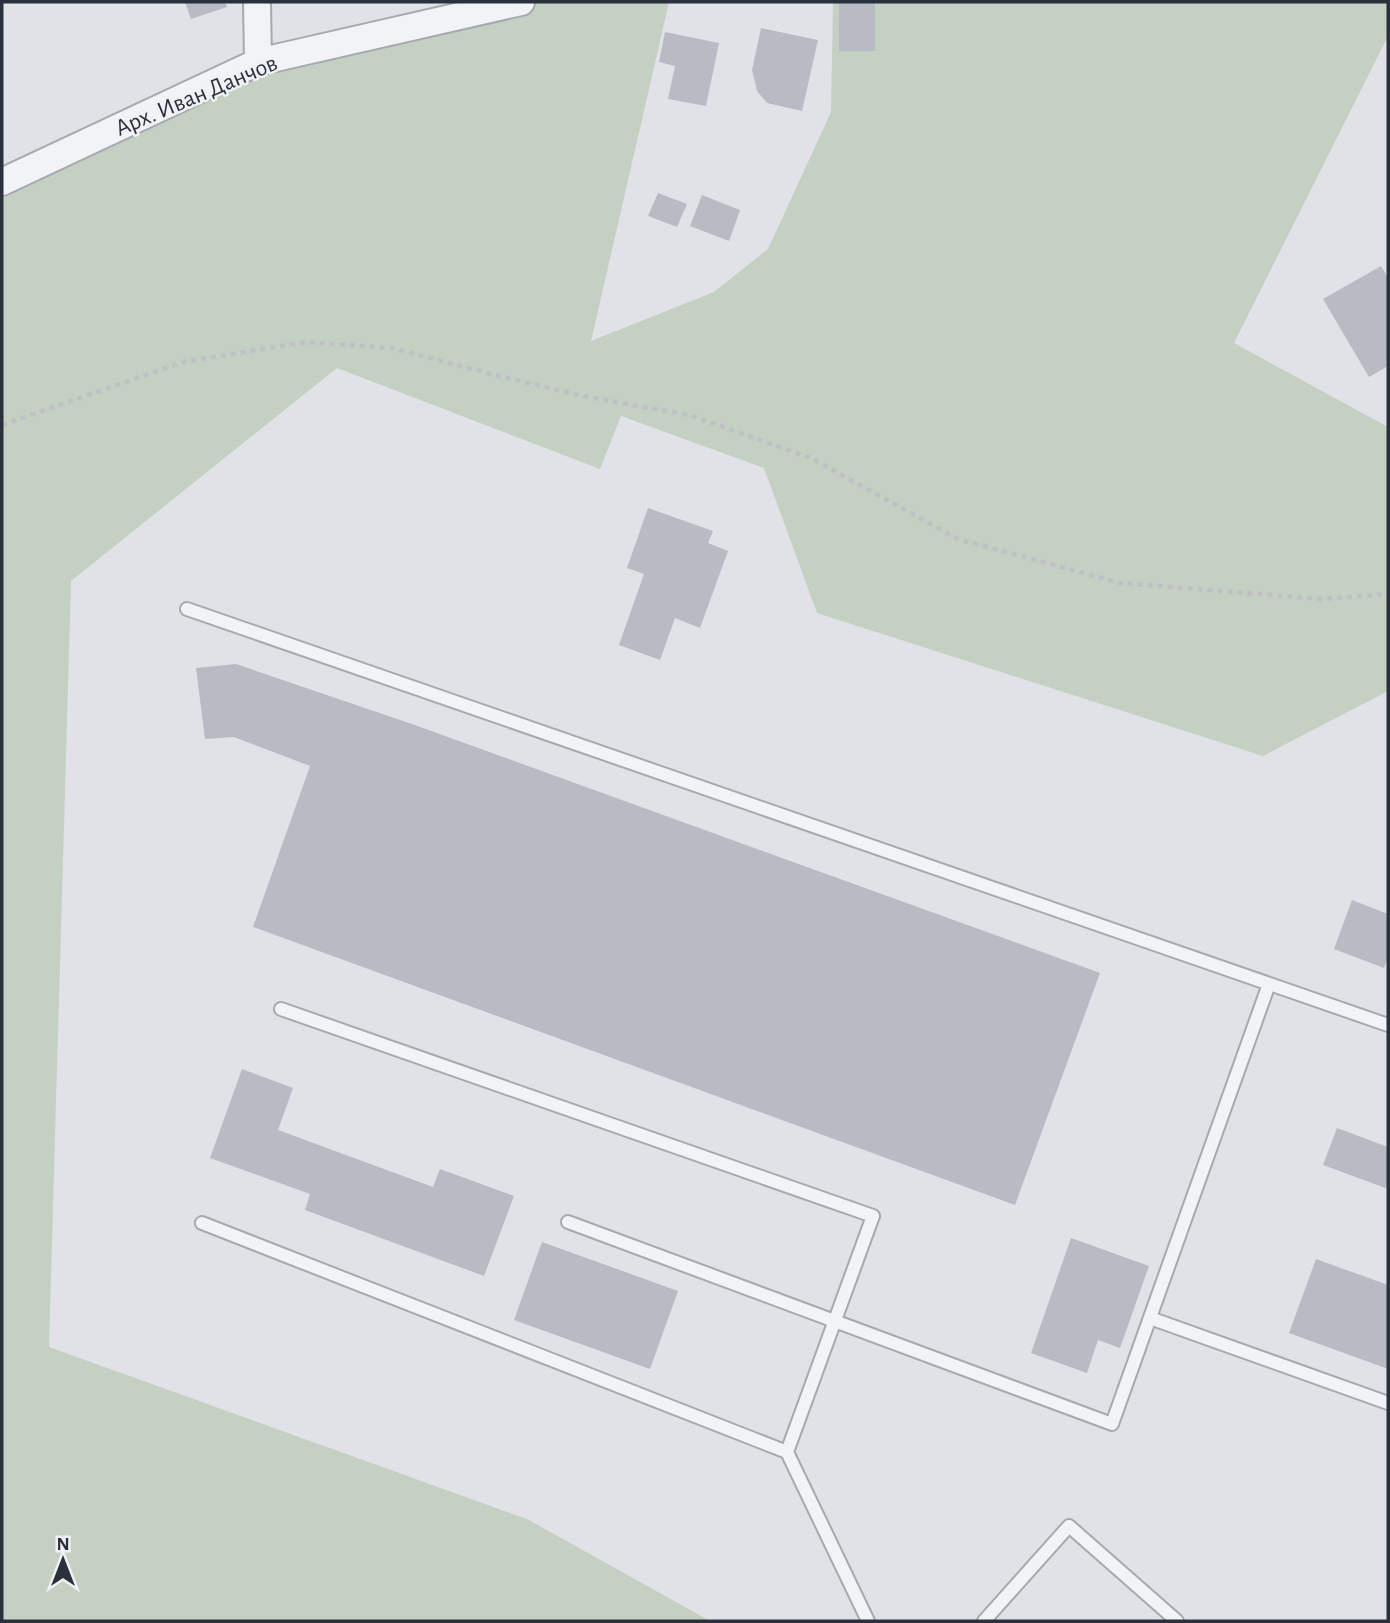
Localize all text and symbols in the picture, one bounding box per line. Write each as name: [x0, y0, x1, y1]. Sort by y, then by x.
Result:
street label: Арх. Иван Данчов: [112, 51, 281, 141]
north arrow: [28, 1525, 98, 1595]
text: N: [56, 1535, 70, 1554]

